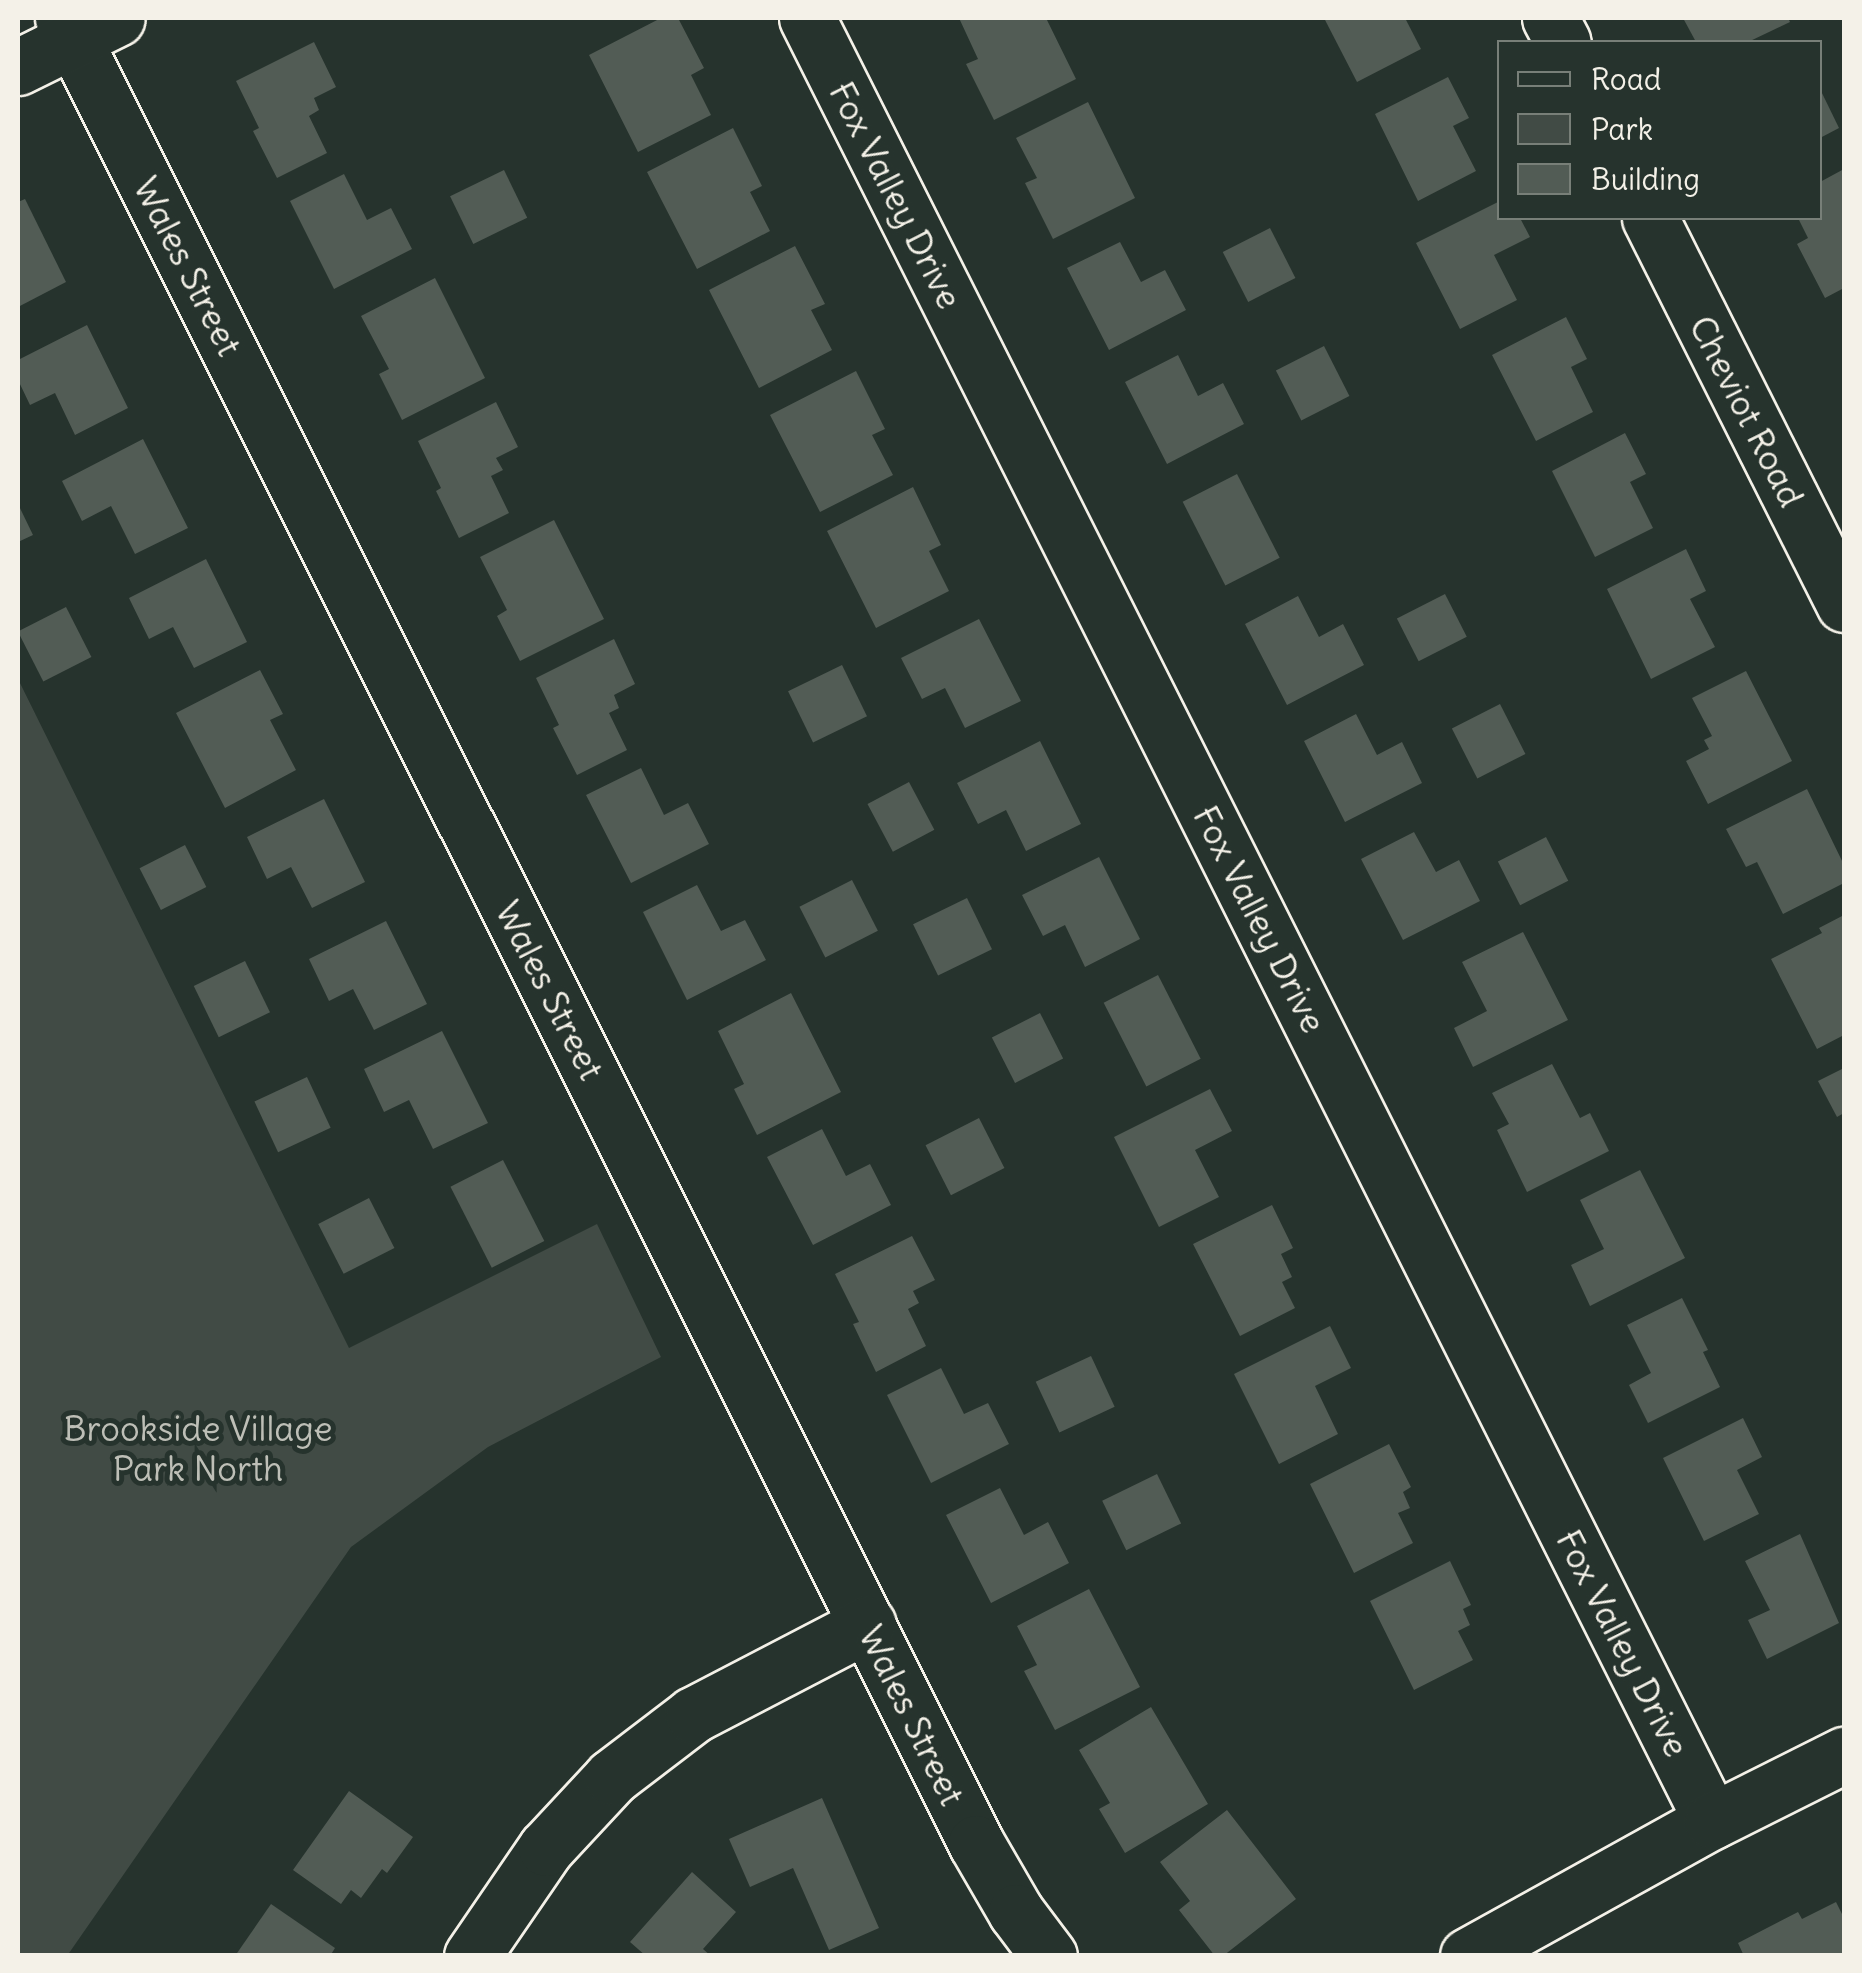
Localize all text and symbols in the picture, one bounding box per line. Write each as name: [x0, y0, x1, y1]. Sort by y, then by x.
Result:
legend: [1497, 40, 1822, 220]
text: Road: [1591, 60, 1661, 98]
street label: Fox Valley Drive: [821, 75, 971, 315]
text: Park: [1591, 110, 1653, 148]
text: Building: [1591, 160, 1700, 198]
street label: Wales Street: [125, 170, 251, 362]
street label: Cheviot Road: [1681, 309, 1813, 513]
street label: Fox Valley Drive: [1185, 799, 1335, 1039]
street label: Wales Street: [487, 894, 613, 1086]
park label: Brookside Village Park North: [63, 1407, 333, 1489]
street label: Fox Valley Drive: [1548, 1523, 1698, 1763]
street label: Wales Street: [850, 1618, 974, 1812]

